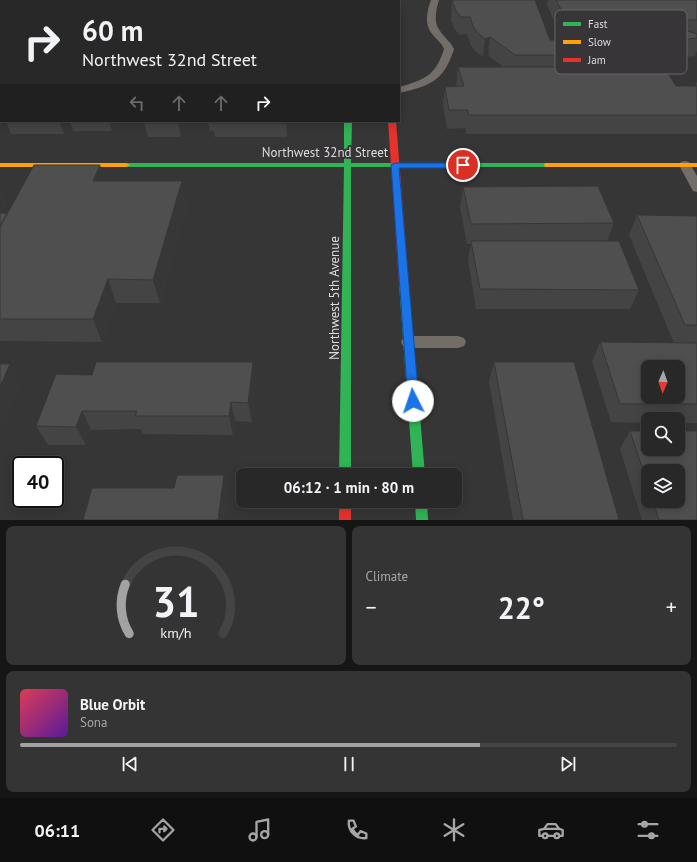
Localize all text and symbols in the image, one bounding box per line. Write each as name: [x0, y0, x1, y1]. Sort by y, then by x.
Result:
legend: [555, 10, 687, 74]
text: 60 m: [82, 12, 143, 49]
icon: right: [16, 16, 68, 68]
text: Fast: [588, 17, 608, 31]
text: Slow: [588, 35, 611, 49]
text: Northwest 32nd Street: [82, 48, 257, 71]
text: Jam: [587, 53, 606, 67]
icon: left: [126, 92, 148, 114]
icon: ahead: [168, 92, 190, 114]
icon: ahead: [210, 92, 232, 114]
icon: right: [252, 92, 274, 114]
street label: Northwest 32nd Street: [262, 144, 389, 161]
pin: [446, 148, 480, 182]
icon: arrive: [452, 154, 474, 176]
street label: Northwest 5th Avenue: [326, 236, 343, 360]
north arrow: [641, 360, 685, 404]
map controls: [641, 360, 685, 508]
position arrow: [392, 380, 434, 422]
button: search: [641, 412, 685, 456]
speed limit sign: 40: [12, 456, 64, 508]
button: layers: [641, 464, 685, 508]
text: 06:12 · 1 min · 80 m: [284, 478, 414, 497]
text: Climate: [366, 568, 408, 585]
text: 31: [152, 574, 199, 627]
text: 22°: [498, 588, 545, 627]
text: −: [366, 593, 377, 621]
text: +: [666, 593, 677, 621]
text: km/h: [160, 622, 191, 641]
text: Blue Orbit: [80, 695, 145, 714]
text: Sona: [80, 714, 107, 731]
icon: previous: [119, 753, 141, 775]
icon: pause: [338, 753, 360, 775]
icon: next: [557, 753, 579, 775]
icon: directions: [149, 816, 177, 844]
icon: music: [246, 816, 274, 844]
icon: phone: [343, 816, 371, 844]
icon: climate: [440, 816, 468, 844]
icon: car: [537, 816, 565, 844]
icon: filters: [634, 816, 662, 844]
text: 06:11: [35, 819, 80, 842]

